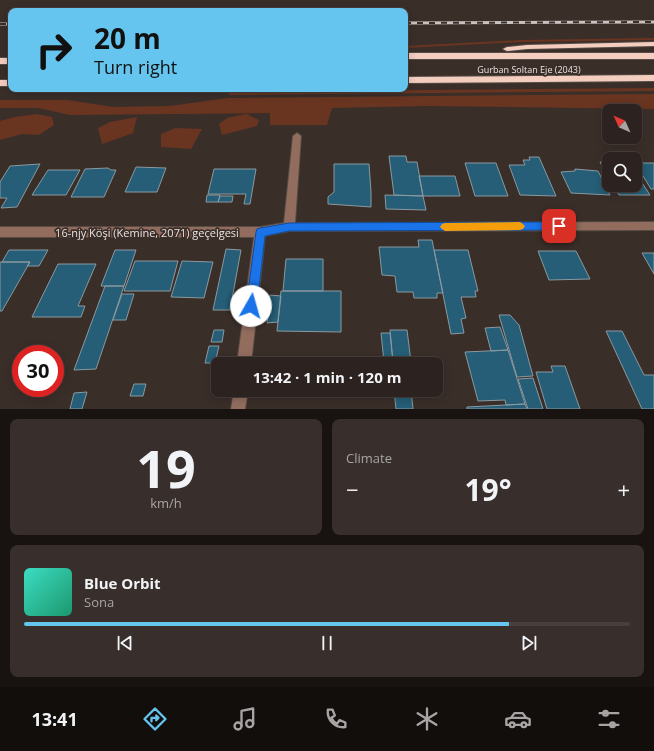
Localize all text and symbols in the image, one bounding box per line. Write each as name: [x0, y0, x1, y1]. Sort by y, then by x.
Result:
text: 20 m: [94, 19, 161, 57]
icon: right: [28, 24, 80, 76]
text: Turn right: [94, 55, 177, 79]
street label: Gurban Soltan Eje (2043): [477, 63, 581, 76]
north arrow: [602, 104, 642, 144]
map controls: [602, 104, 642, 192]
button: search: [602, 152, 642, 192]
pin: [542, 209, 576, 243]
icon: arrive: [548, 215, 570, 237]
street label: 16-njy Köşi (Kemine, 2071) geçelgesi: [55, 225, 239, 240]
position arrow: [230, 285, 272, 327]
speed limit sign: 30: [12, 345, 64, 397]
text: 13:42 · 1 min · 120 m: [253, 367, 401, 387]
text: 19: [136, 432, 196, 503]
text: Climate: [346, 449, 392, 467]
text: 19°: [464, 469, 512, 510]
text: −: [346, 474, 359, 504]
text: +: [617, 474, 630, 504]
text: km/h: [150, 494, 182, 512]
text: Blue Orbit: [84, 573, 161, 593]
text: Sona: [84, 593, 114, 611]
icon: previous: [114, 632, 136, 654]
icon: pause: [316, 632, 338, 654]
icon: next: [518, 632, 540, 654]
icon: directions: [141, 705, 169, 733]
icon: music: [231, 705, 259, 733]
icon: phone: [322, 705, 350, 733]
icon: climate: [413, 705, 441, 733]
icon: car: [504, 705, 532, 733]
icon: filters: [595, 705, 623, 733]
text: 13:41: [31, 707, 78, 731]

